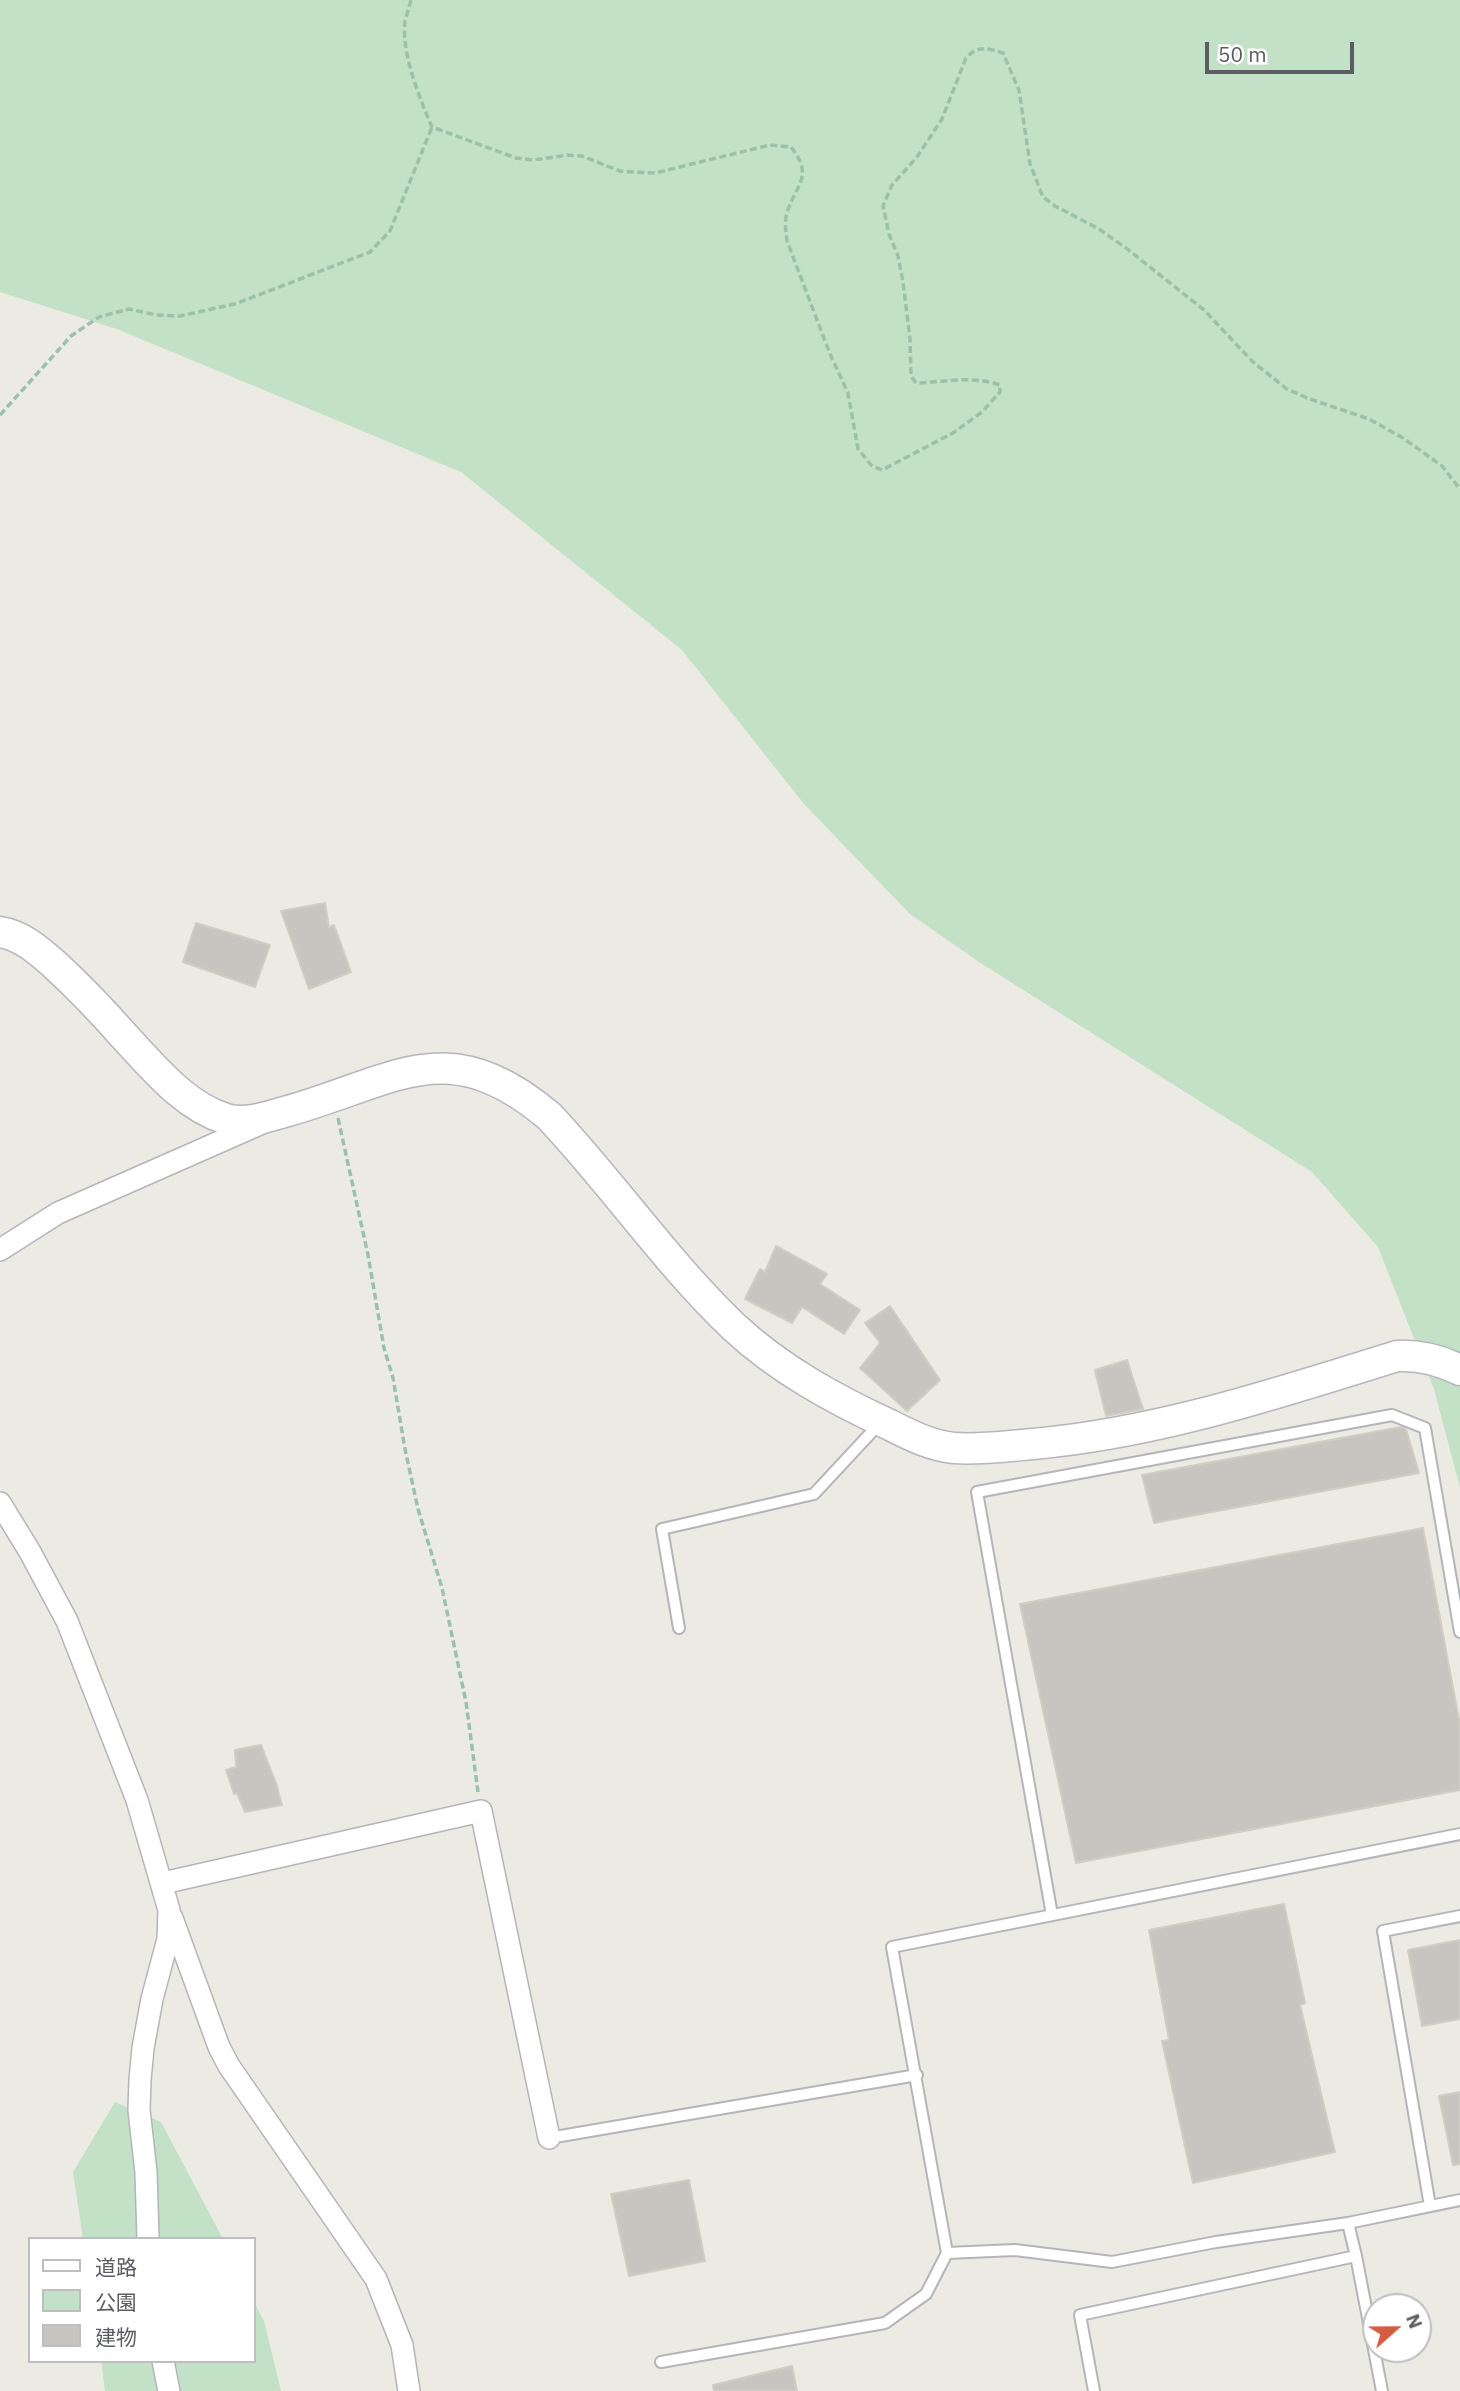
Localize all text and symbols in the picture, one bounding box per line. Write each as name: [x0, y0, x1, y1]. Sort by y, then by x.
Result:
scale bar: [1208, 28, 1357, 72]
text: 50 m: [1218, 40, 1267, 68]
legend: [28, 2237, 256, 2363]
text: 道路: [95, 2253, 137, 2281]
text: 公園: [95, 2288, 137, 2316]
north arrow: [1362, 2293, 1432, 2363]
text: N: [1401, 2310, 1428, 2332]
text: 建物: [95, 2323, 137, 2351]

